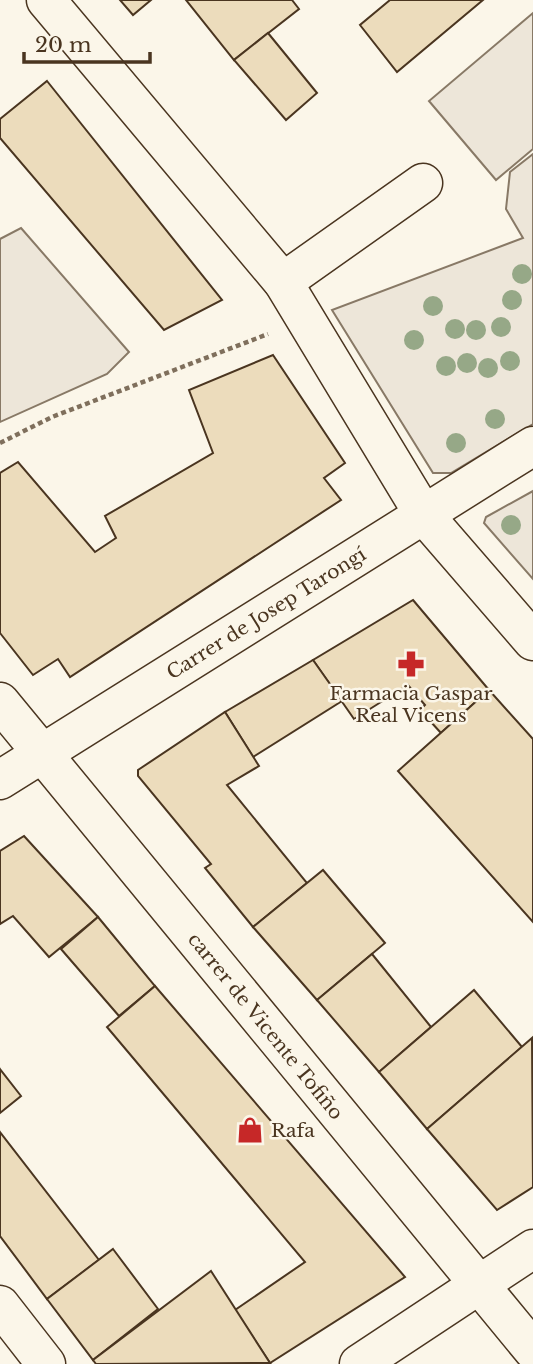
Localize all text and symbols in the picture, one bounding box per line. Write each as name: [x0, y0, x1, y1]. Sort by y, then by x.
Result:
scale bar: [24, 21, 150, 65]
text: 20 m: [35, 32, 92, 58]
street label: Carrer de Josep Tarongí: [162, 542, 371, 684]
pharmacy icon: Farmacia Gaspar Real Vicens: [396, 649, 426, 679]
place label: Farmacia Gaspar Real Vicens: [329, 682, 493, 727]
street label: carrer de Vicente Tofiño: [183, 928, 348, 1124]
shop icon: Rafa: [235, 1115, 265, 1145]
place label: Rafa: [271, 1119, 315, 1142]

